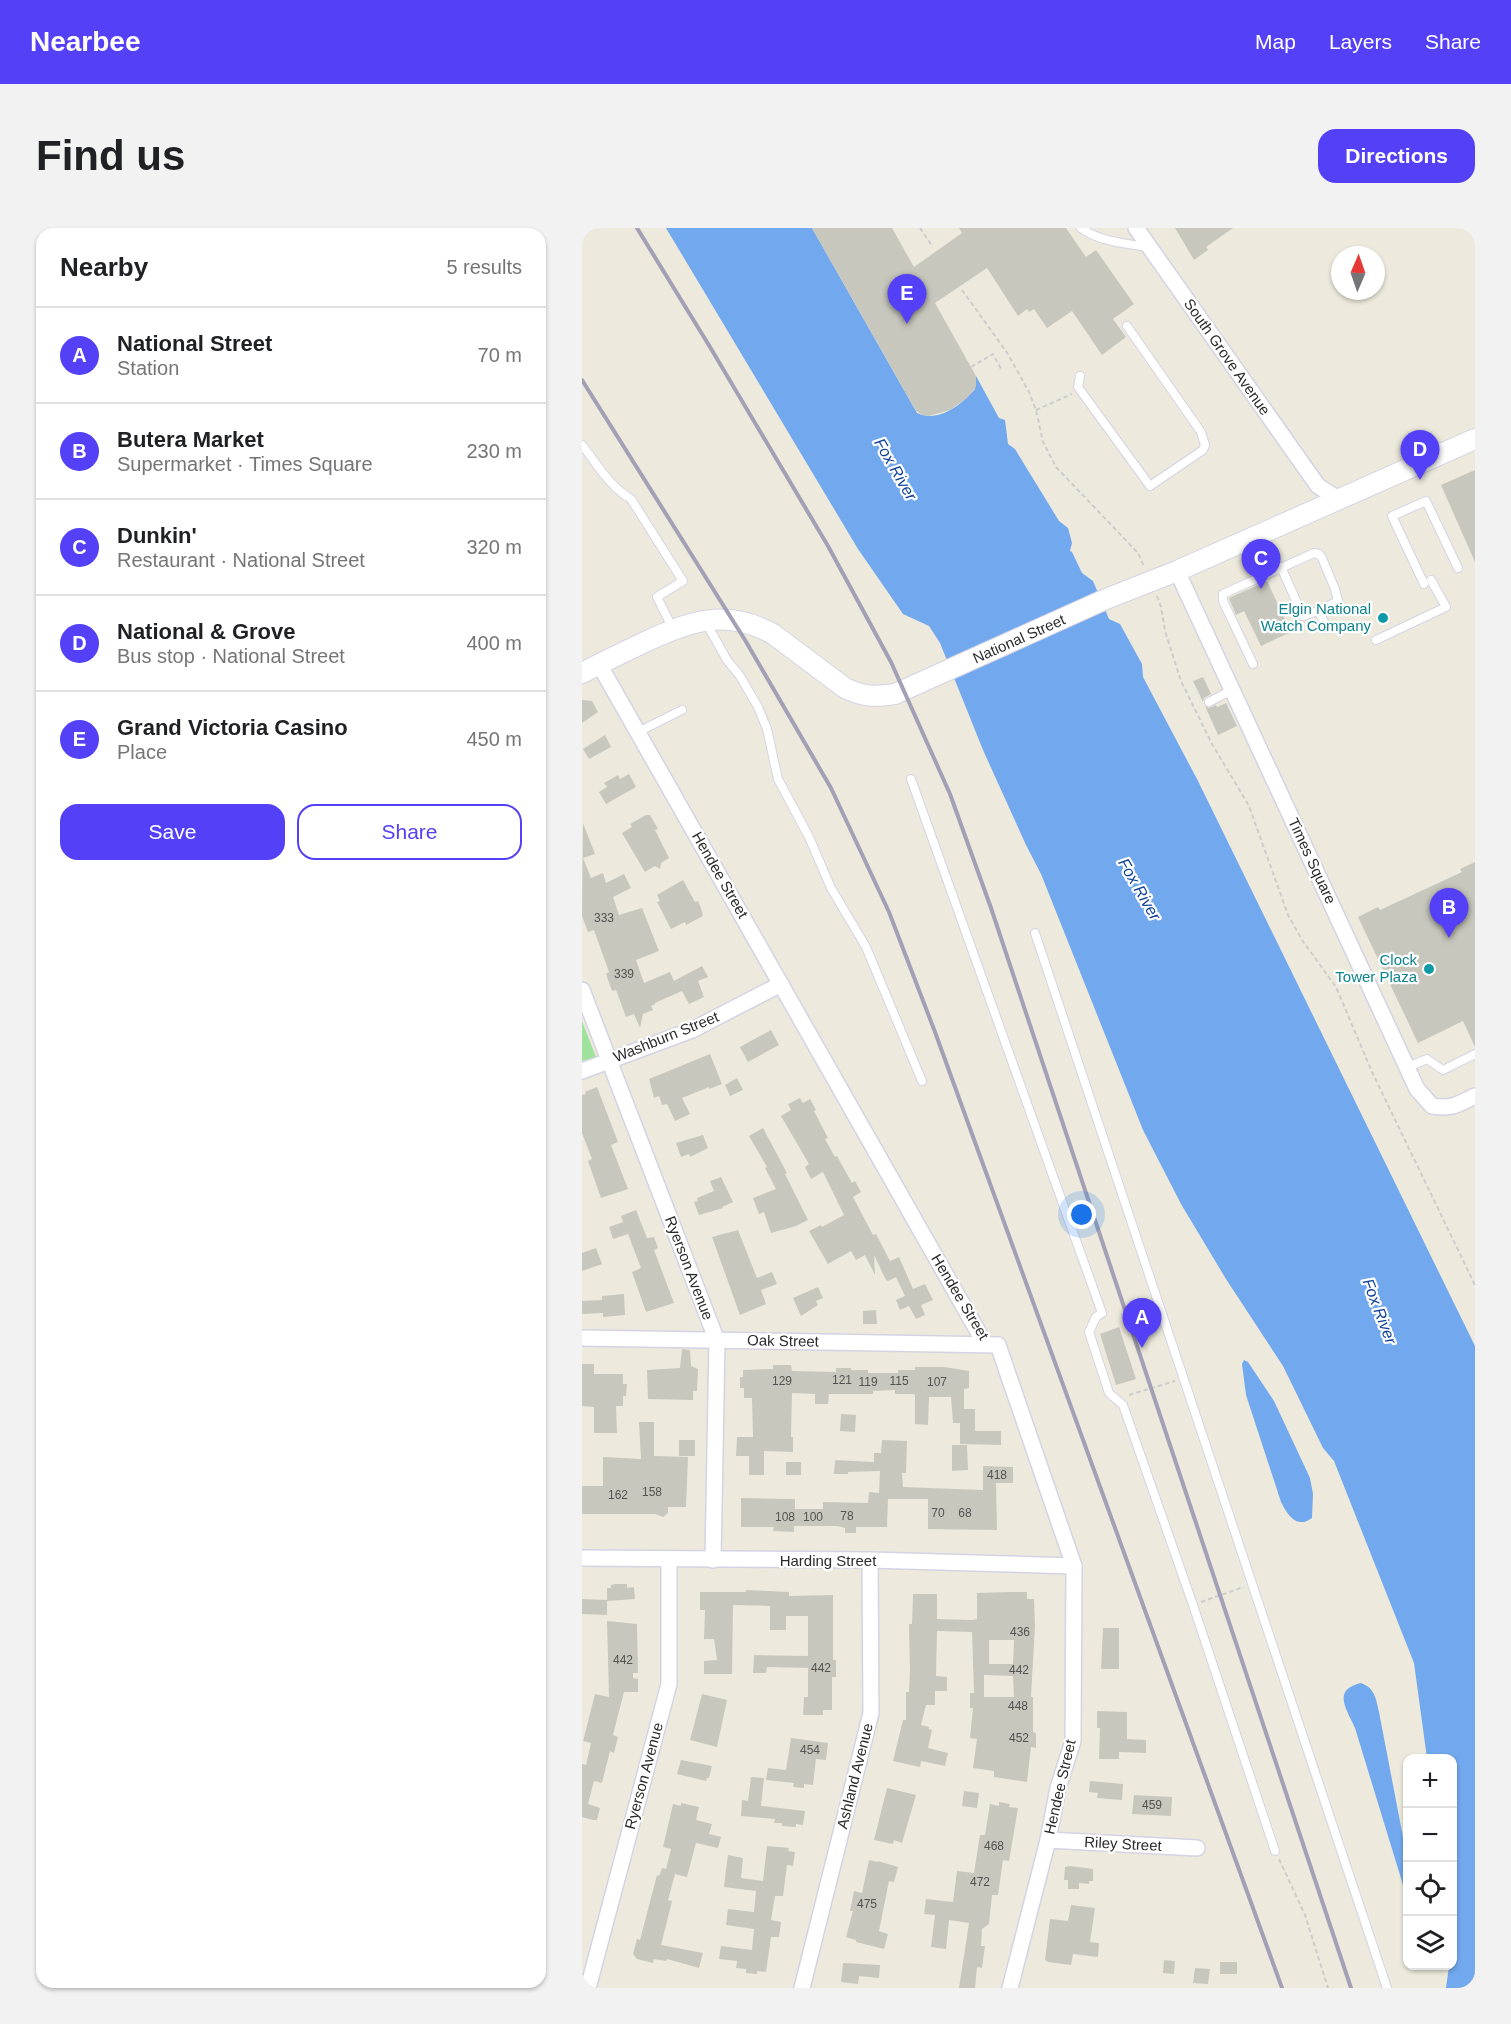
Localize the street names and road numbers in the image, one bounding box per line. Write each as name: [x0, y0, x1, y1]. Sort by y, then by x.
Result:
street label: South Grove Avenue: [1181, 295, 1274, 418]
street label: National Street: [970, 610, 1068, 666]
street label: Times Square: [1285, 815, 1340, 906]
street label: Hendee Street: [689, 829, 752, 922]
street label: Washburn Street: [611, 1007, 722, 1065]
street label: Ryerson Avenue: [662, 1214, 717, 1322]
street label: Hendee Street: [928, 1251, 993, 1343]
street label: Oak Street: [747, 1331, 820, 1350]
street label: Harding Street: [780, 1552, 877, 1569]
street label: Ryerson Avenue: [621, 1721, 666, 1831]
street label: Ashland Avenue: [833, 1721, 876, 1830]
street label: Hendee Street: [1040, 1737, 1079, 1836]
street label: Riley Street: [1084, 1833, 1163, 1854]

